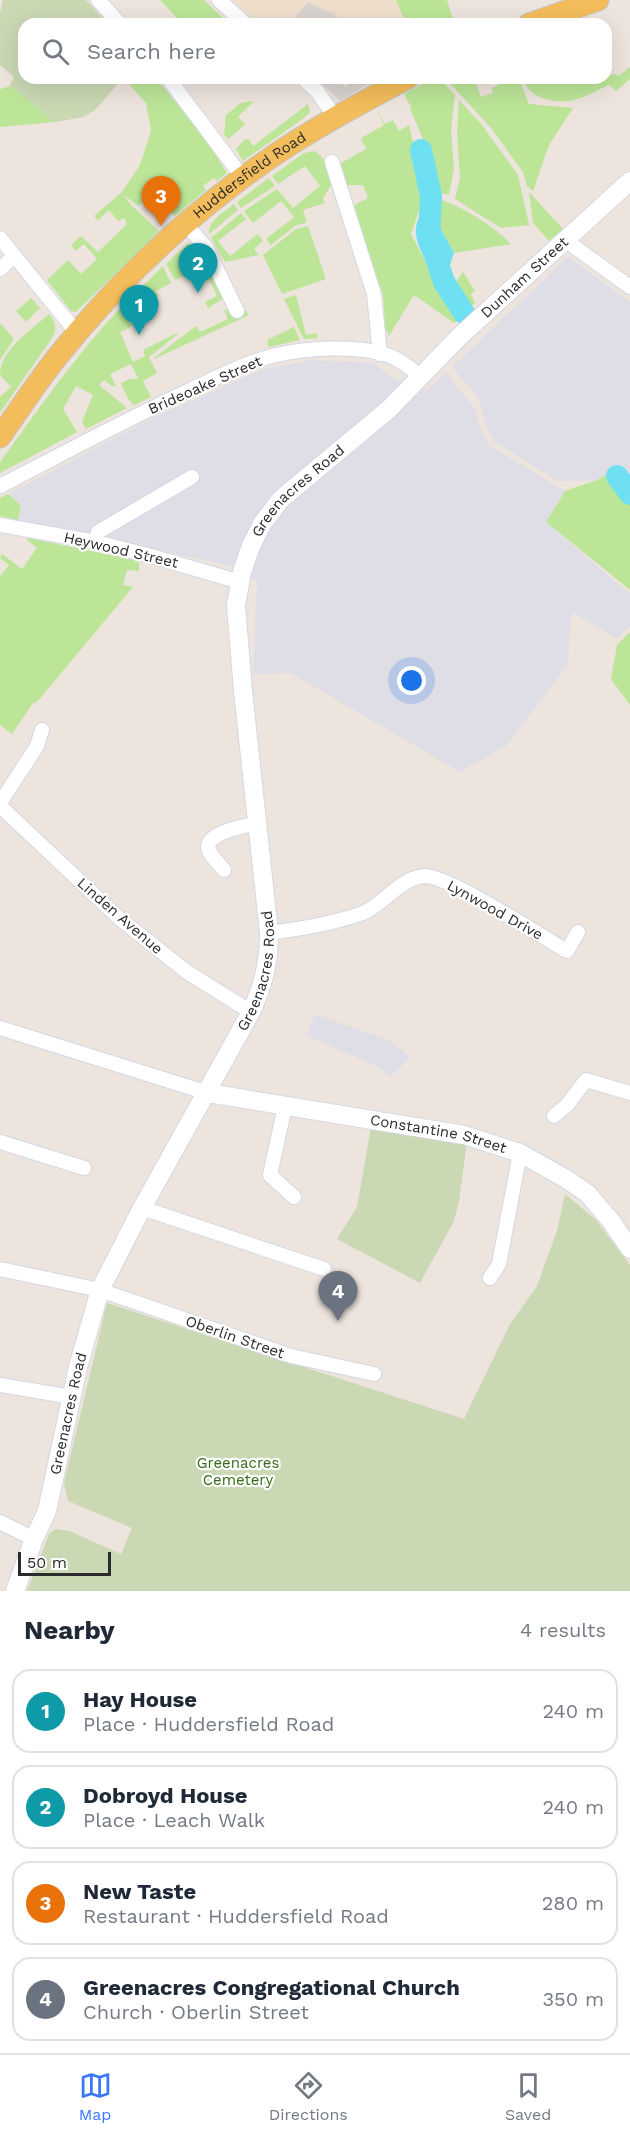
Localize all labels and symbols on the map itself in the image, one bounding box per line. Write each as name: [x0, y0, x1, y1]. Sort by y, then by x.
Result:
street label: Huddersfield Road: [189, 128, 309, 222]
pin: 3: [142, 176, 180, 226]
street label: Dunham Street: [477, 233, 572, 322]
pin: 2: [178, 244, 218, 293]
pin: 1: [120, 286, 158, 335]
street label: Brideoake Street: [145, 352, 265, 418]
street label: Greenacres Road: [248, 441, 348, 540]
street label: Heywood Street: [62, 528, 181, 572]
your location: [397, 666, 426, 695]
street label: Linden Avenue: [74, 874, 166, 958]
street label: Lynwood Drive: [444, 876, 546, 944]
street label: Greenacres Road: [233, 910, 278, 1034]
street label: Constantine Street: [369, 1111, 509, 1157]
pin: 4: [318, 1272, 358, 1321]
street label: Oberlin Street: [183, 1312, 288, 1363]
street label: Greenacres Road: [46, 1350, 91, 1476]
park label: Greenacres Cemetery: [197, 1454, 279, 1489]
scale bar: [18, 1549, 111, 1576]

